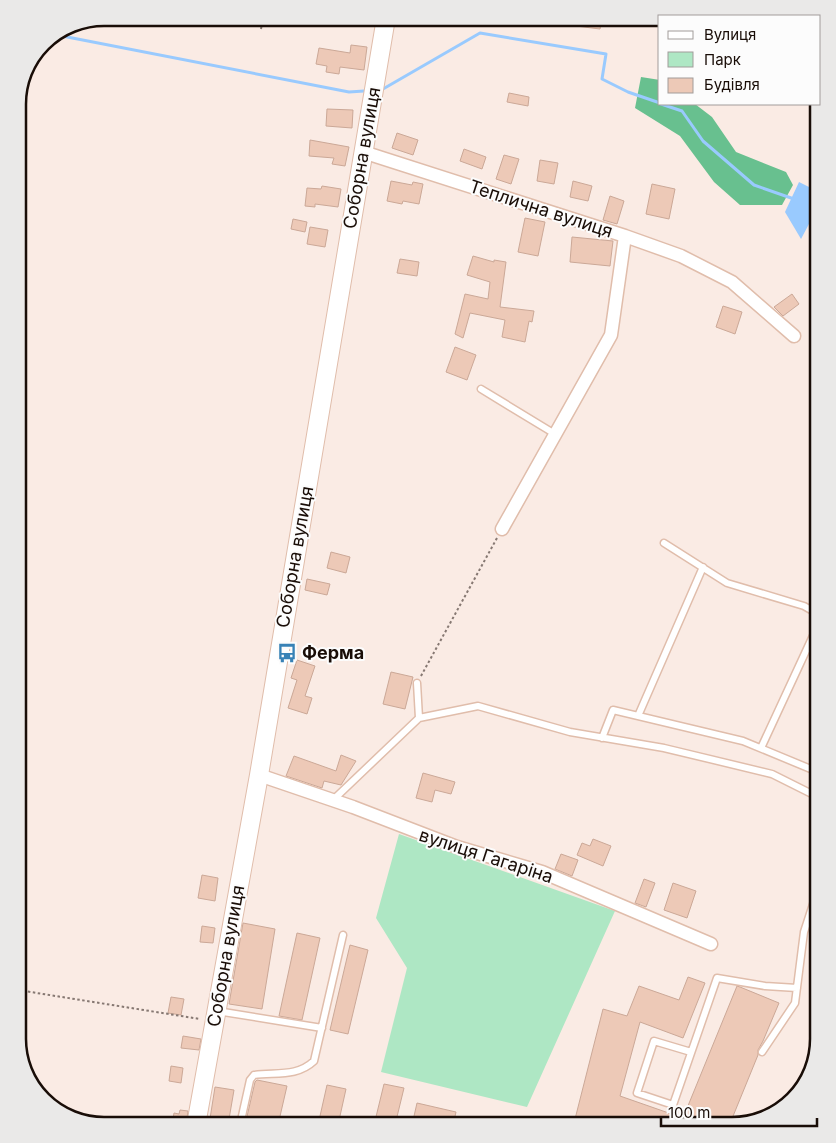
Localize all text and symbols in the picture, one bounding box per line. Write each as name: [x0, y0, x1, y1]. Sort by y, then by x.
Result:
legend: [658, 15, 821, 105]
text: Вулиця: [704, 25, 756, 44]
text: Парк: [704, 50, 741, 69]
text: Будівля: [704, 75, 760, 94]
street label: Соборна вулиця: [339, 85, 384, 230]
street label: Теплична вулиця: [467, 175, 616, 242]
street label: Соборна вулиця: [272, 484, 317, 629]
bus stop icon: Ферма: [276, 642, 298, 664]
place label: Ферма: [302, 642, 364, 663]
street label: вулиця Гагаріна: [417, 824, 556, 887]
street label: Соборна вулиця: [203, 883, 248, 1028]
scale bar: [661, 1096, 817, 1128]
text: 100 m: [668, 1103, 710, 1122]

